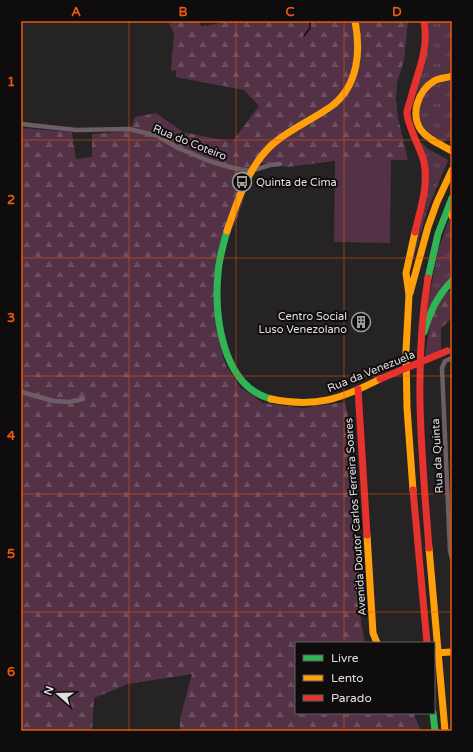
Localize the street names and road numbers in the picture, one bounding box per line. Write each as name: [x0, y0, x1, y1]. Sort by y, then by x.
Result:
street label: Rua do Coteiro: [151, 122, 229, 163]
street label: Rua da Venezuela: [326, 348, 417, 395]
street label: Avenida Doutor Carlos Ferreira Soares: [342, 418, 369, 616]
street label: Rua da Quinta: [429, 418, 446, 494]

